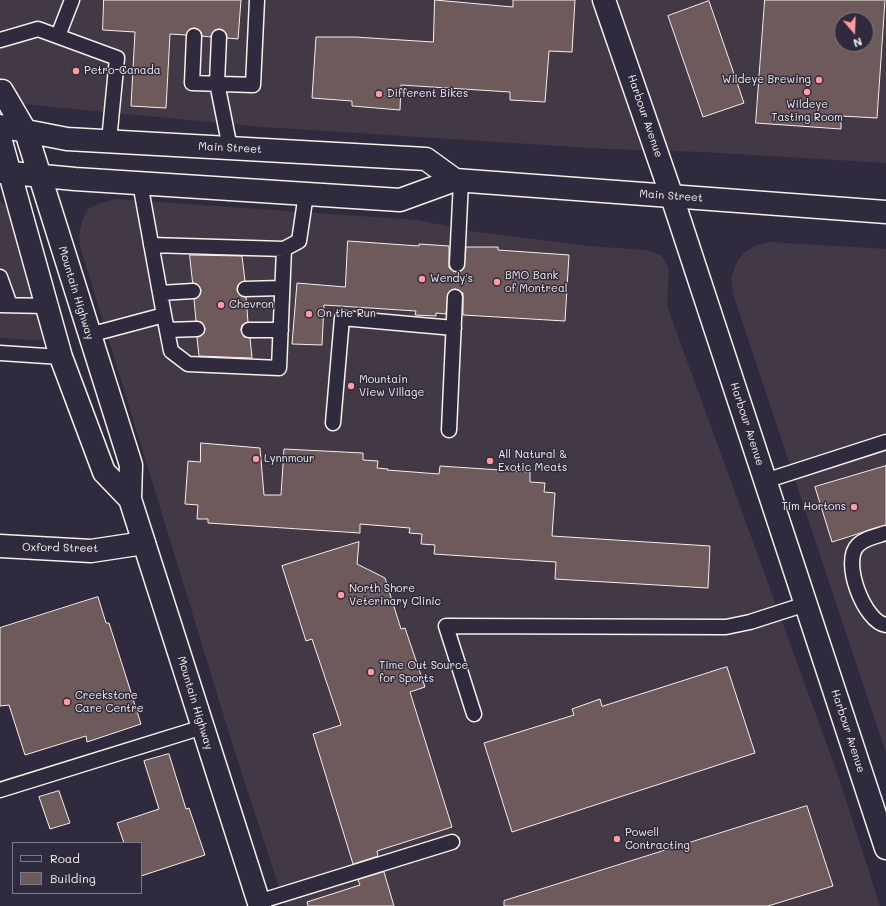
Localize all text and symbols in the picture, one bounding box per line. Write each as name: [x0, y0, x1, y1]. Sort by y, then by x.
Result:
north arrow: [834, 12, 874, 52]
text: N: [851, 34, 864, 51]
place label: Petro-Canada: [84, 64, 161, 78]
marker: Petro-Canada: [71, 66, 81, 76]
street label: Harbour Avenue: [625, 73, 665, 159]
place label: Wildeye Brewing: [722, 73, 811, 87]
marker: Wildeye Brewing: [814, 75, 824, 85]
place label: Different Bikes: [387, 87, 468, 101]
marker: Wildeye Tasting Room: [802, 87, 812, 97]
marker: Different Bikes: [374, 89, 384, 99]
place label: Wildeye Tasting Room: [771, 98, 843, 124]
street label: Main Street: [198, 140, 262, 156]
street label: Main Street: [639, 187, 703, 205]
street label: Mountain Highway: [56, 245, 96, 341]
place label: BMO Bank of Montreal: [505, 269, 567, 295]
place label: Wendy's: [430, 272, 473, 286]
marker: Wendy's: [417, 274, 427, 284]
marker: BMO Bank of Montreal: [492, 277, 502, 287]
place label: Chevron: [229, 298, 274, 312]
marker: Chevron: [216, 300, 226, 310]
place label: On the Run: [317, 307, 376, 321]
marker: On the Run: [304, 309, 314, 319]
place label: Mountain View Village: [359, 373, 424, 399]
marker: Mountain View Village: [346, 381, 356, 391]
street label: Harbour Avenue: [727, 381, 767, 467]
place label: All Natural & Exotic Meats: [498, 448, 567, 474]
place label: Lynnmour: [264, 452, 315, 466]
marker: Lynnmour: [251, 454, 261, 464]
marker: All Natural & Exotic Meats: [485, 456, 495, 466]
place label: Tim Hortons: [782, 500, 846, 514]
marker: Tim Hortons: [849, 502, 859, 512]
street label: Oxford Street: [22, 541, 98, 555]
place label: North Shore Veterinary Clinic: [349, 582, 441, 608]
marker: North Shore Veterinary Clinic: [336, 590, 346, 600]
street label: Mountain Highway: [175, 655, 215, 751]
place label: Time Out Source for Sports: [379, 659, 468, 685]
marker: Time Out Source for Sports: [366, 667, 376, 677]
street label: Harbour Avenue: [828, 688, 868, 774]
place label: Creekstone Care Centre: [75, 689, 143, 715]
marker: Creekstone Care Centre: [62, 697, 72, 707]
place label: Powell Contracting: [625, 826, 690, 852]
marker: Powell Contracting: [612, 834, 622, 844]
legend: [12, 842, 142, 894]
text: Road: [50, 850, 80, 866]
text: Building: [50, 870, 96, 886]

